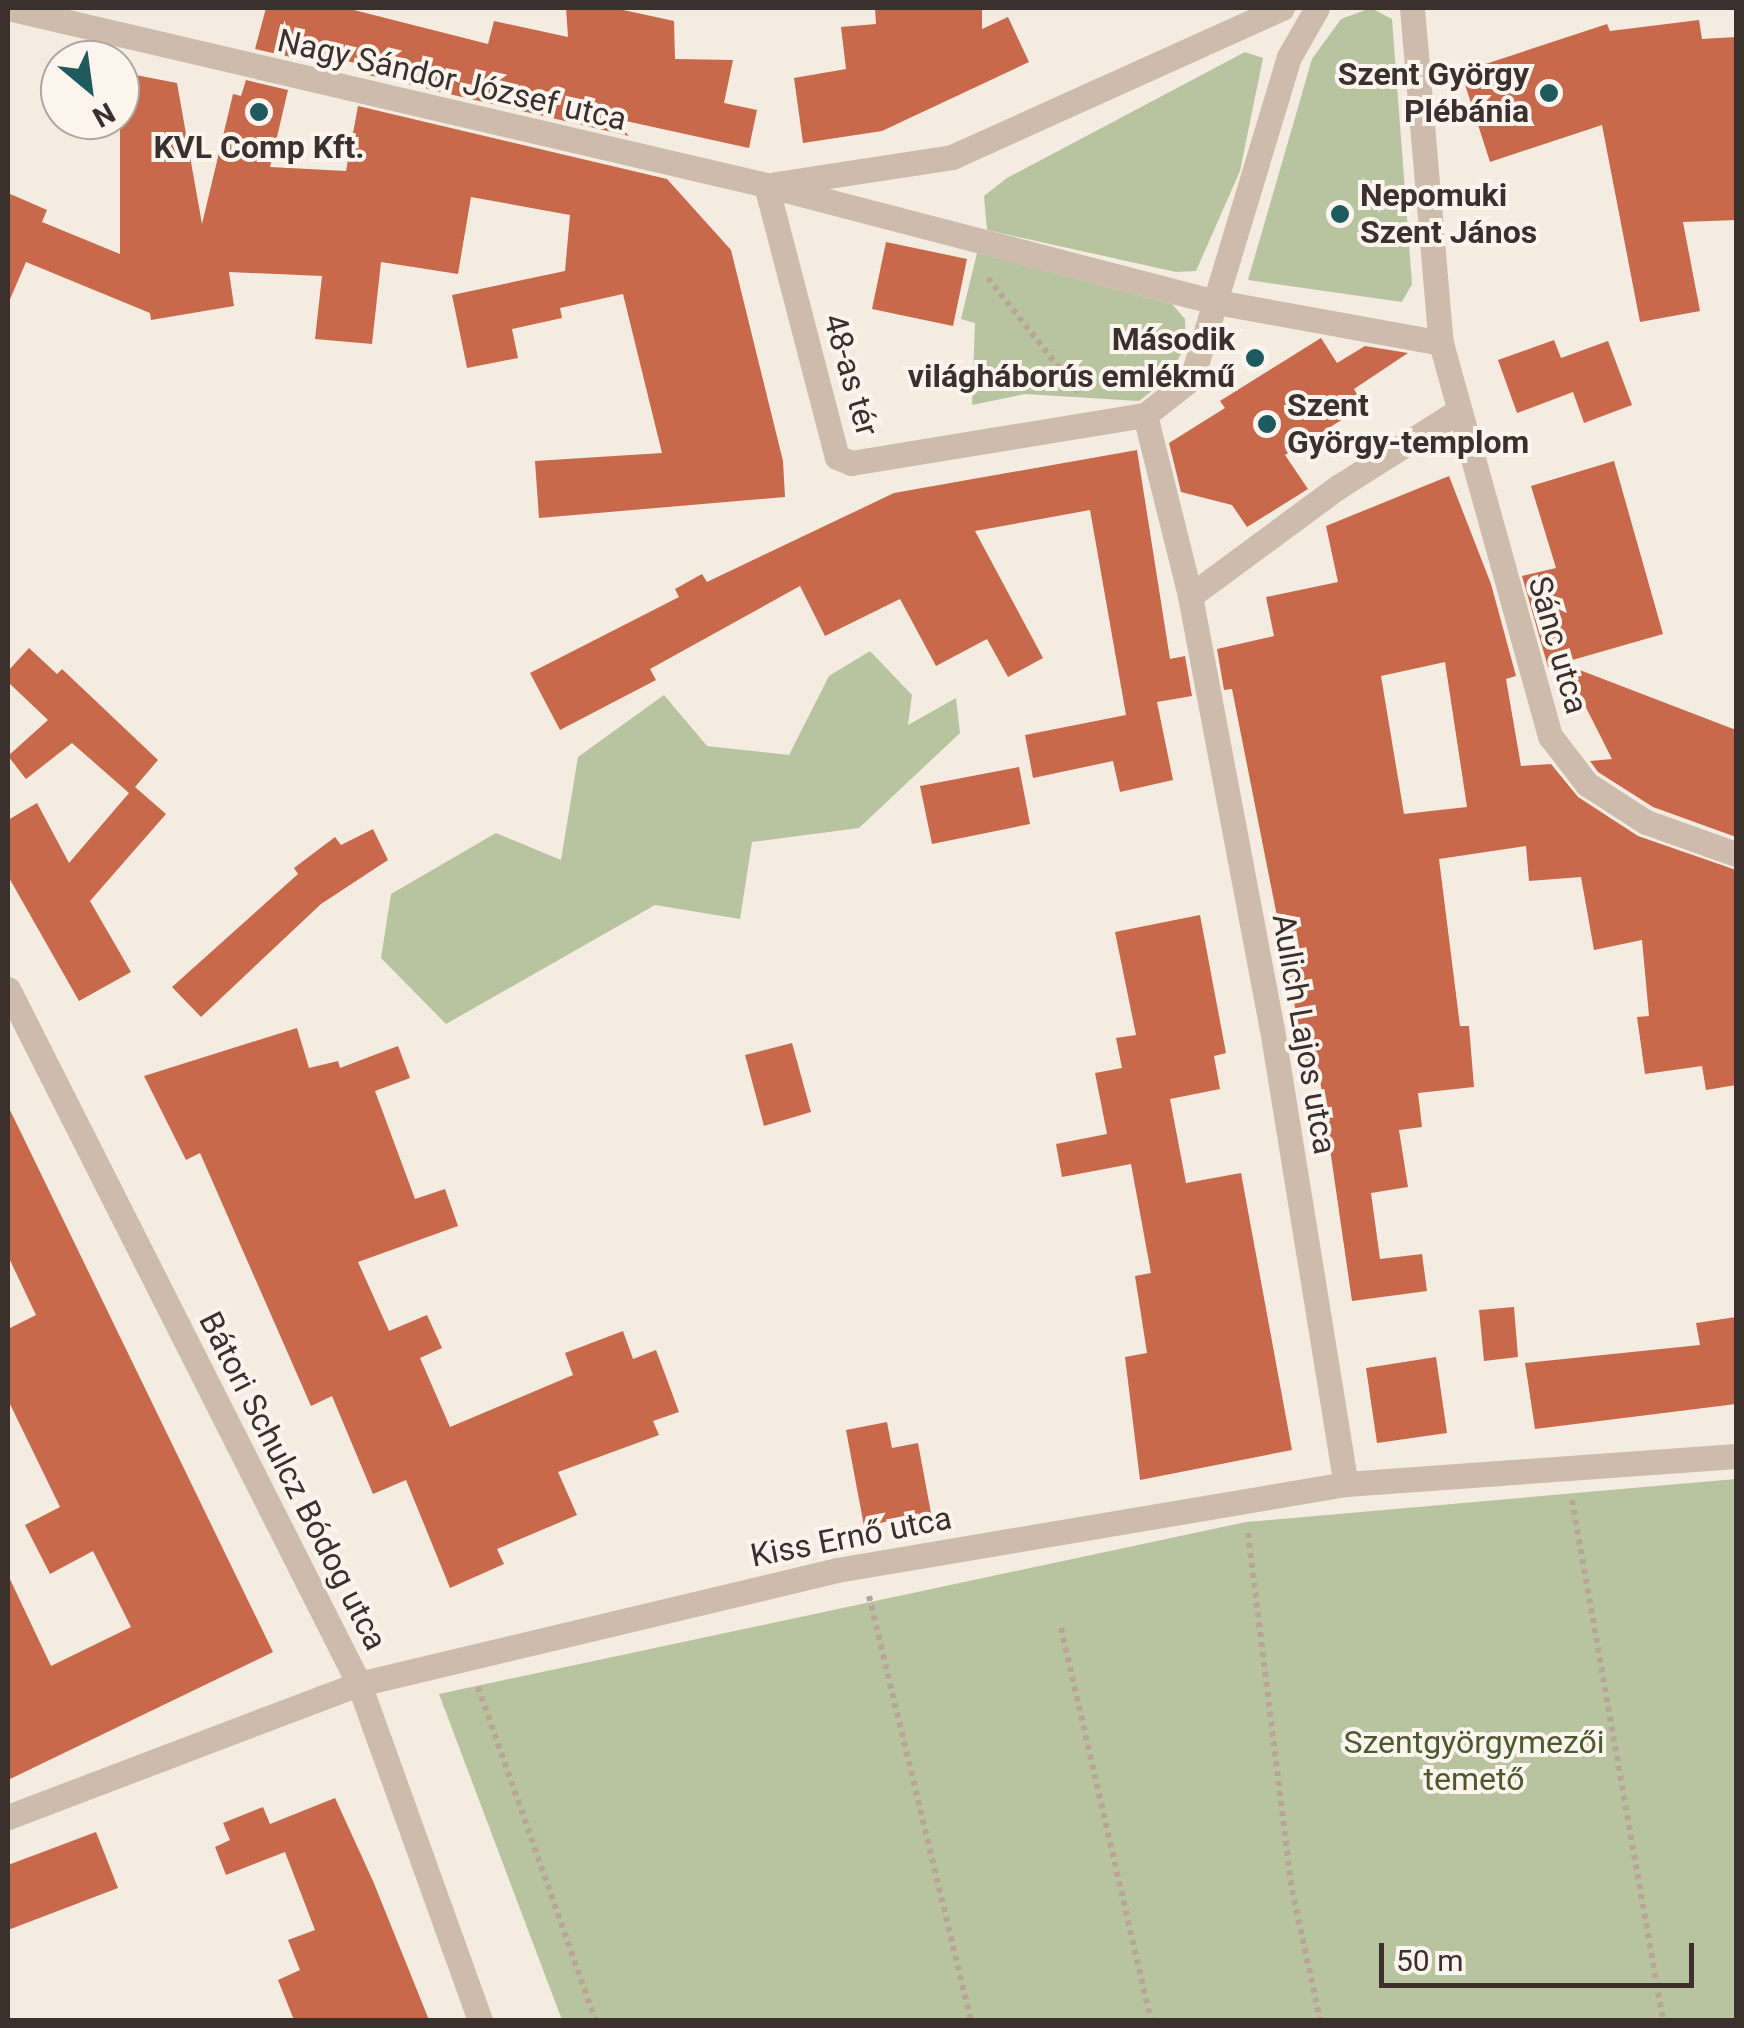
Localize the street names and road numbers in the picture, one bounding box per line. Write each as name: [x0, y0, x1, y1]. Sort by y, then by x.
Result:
street label: Nagy Sándor József utca: [274, 21, 630, 139]
street label: 48-as tér: [815, 310, 887, 440]
street label: Sánc utca: [1520, 572, 1596, 718]
street label: Aulich Lajos utca: [1264, 911, 1344, 1157]
street label: Bátori Schulcz Bódog utca: [191, 1306, 395, 1656]
street label: Kiss Ernő utca: [747, 1499, 955, 1575]

